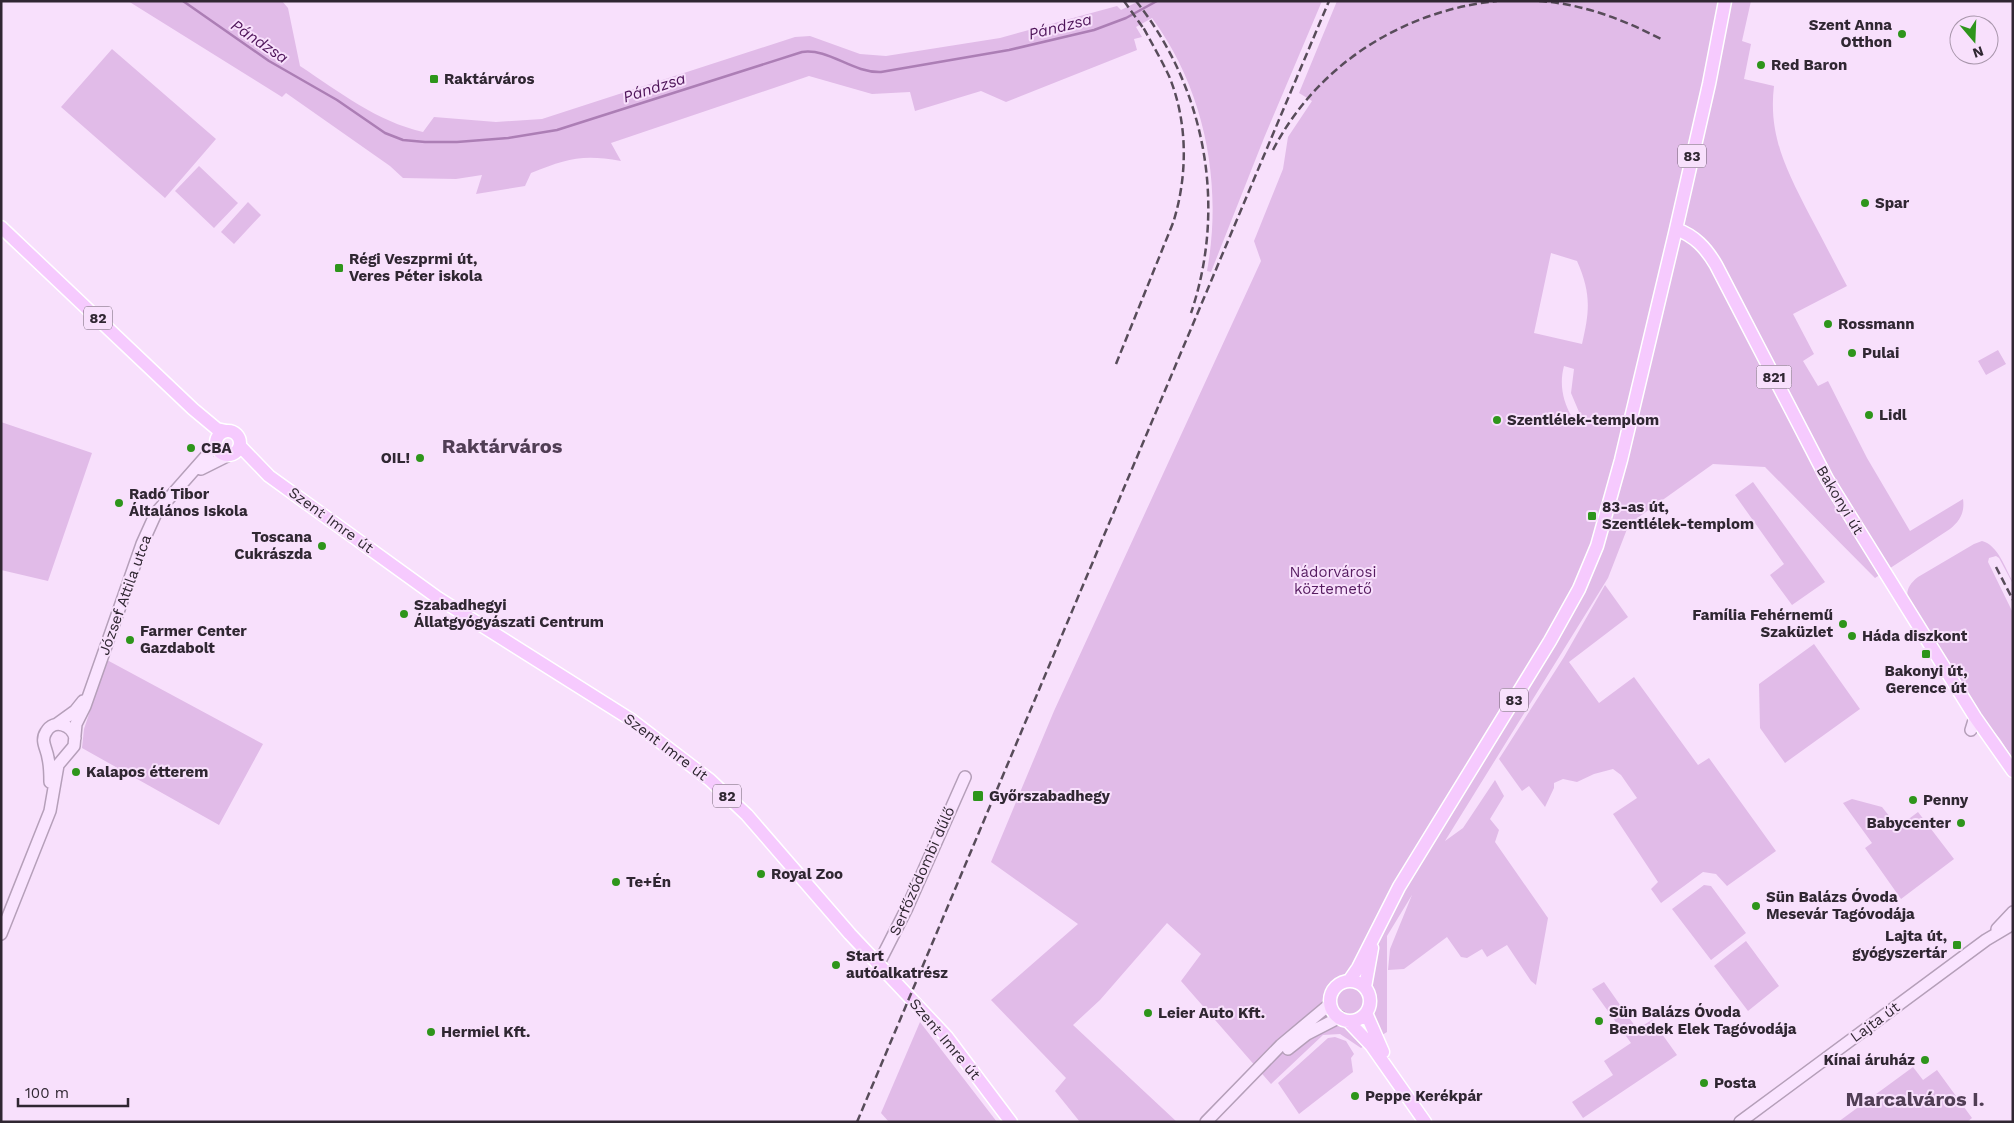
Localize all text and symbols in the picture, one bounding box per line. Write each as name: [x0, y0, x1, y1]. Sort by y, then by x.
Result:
water label: Pándzsa: [1026, 9, 1094, 44]
water label: Pándzsa: [228, 15, 292, 68]
north arrow: [1949, 15, 1999, 65]
place label: Szent Anna Otthon: [1809, 16, 1892, 51]
marker: Szent Anna Otthon: [1896, 28, 1908, 40]
text: N: [1971, 43, 1986, 62]
place label: Red Baron: [1771, 56, 1847, 74]
marker: Red Baron: [1755, 59, 1767, 71]
water label: Pándzsa: [620, 68, 688, 107]
place label: Raktárváros: [444, 70, 534, 88]
marker: Raktárváros: [428, 73, 440, 85]
road number: 83: [1678, 144, 1706, 168]
place label: Spar: [1875, 194, 1910, 212]
marker: Spar: [1859, 197, 1871, 209]
place label: Régi Veszprmi út, Veres Péter iskola: [349, 250, 483, 285]
marker: Régi Veszprmi út, Veres Péter iskola: [333, 262, 345, 274]
road number: 82: [84, 306, 112, 330]
place label: Rossmann: [1838, 315, 1915, 333]
marker: Rossmann: [1822, 318, 1834, 330]
place label: Pulai: [1862, 344, 1899, 362]
marker: Pulai: [1846, 347, 1858, 359]
road number: 821: [1756, 366, 1792, 388]
place label: Lidl: [1879, 406, 1907, 424]
marker: Lidl: [1863, 409, 1875, 421]
place label: Szentlélek-templom: [1507, 411, 1659, 429]
marker: Szentlélek-templom: [1491, 414, 1503, 426]
district label: Raktárváros: [442, 434, 563, 458]
place label: CBA: [201, 439, 232, 457]
marker: CBA: [185, 442, 197, 454]
place label: OIL!: [381, 449, 410, 467]
marker: OIL!: [414, 452, 426, 464]
street label: Bakonyi út: [1812, 462, 1868, 538]
street label: Szent Imre út: [285, 483, 378, 557]
place label: Radó Tibor Általános Iskola: [129, 485, 248, 520]
marker: Radó Tibor Általános Iskola: [113, 497, 125, 509]
place label: 83-as út, Szentlélek-templom: [1602, 498, 1754, 533]
marker: 83-as út, Szentlélek-templom: [1586, 510, 1598, 522]
place label: Toscana Cukrászda: [234, 528, 312, 563]
street label: József Attila utca: [95, 532, 155, 658]
marker: Toscana Cukrászda: [316, 540, 328, 552]
park label: Nádorvárosi köztemető: [1290, 563, 1376, 598]
place label: Szabadhegyi Állatgyógyászati Centrum: [414, 596, 604, 631]
place label: Família Fehérnemű Szaküzlet: [1692, 606, 1833, 641]
marker: Szabadhegyi Állatgyógyászati Centrum: [398, 608, 410, 620]
marker: Família Fehérnemű Szaküzlet: [1837, 618, 1849, 630]
place label: Farmer Center Gazdabolt: [140, 622, 247, 657]
place label: Háda diszkont: [1862, 627, 1968, 645]
marker: Háda diszkont: [1846, 630, 1858, 642]
marker: Farmer Center Gazdabolt: [124, 634, 136, 646]
marker: Bakonyi út, Gerence út: [1920, 648, 1932, 660]
place label: Bakonyi út, Gerence út: [1884, 662, 1968, 697]
road number: 83: [1500, 688, 1528, 712]
street label: Szent Imre út: [620, 710, 712, 785]
place label: Kalapos étterem: [86, 763, 208, 781]
marker: Kalapos étterem: [70, 766, 82, 778]
road number: 82: [713, 784, 741, 808]
place label: Győrszabadhegy: [989, 787, 1111, 805]
marker: Győrszabadhegy: [971, 789, 985, 803]
place label: Penny: [1923, 791, 1969, 809]
marker: Penny: [1907, 794, 1919, 806]
street label: Serfőződombi dűlő: [885, 804, 959, 938]
place label: Babycenter: [1867, 814, 1952, 832]
marker: Babycenter: [1955, 817, 1967, 829]
place label: Royal Zoo: [771, 865, 843, 883]
marker: Royal Zoo: [755, 868, 767, 880]
place label: Te+Én: [626, 873, 671, 891]
marker: Te+Én: [610, 876, 622, 888]
place label: Sün Balázs Óvoda Mesevár Tagóvodája: [1766, 888, 1915, 923]
marker: Sün Balázs Óvoda Mesevár Tagóvodája: [1750, 900, 1762, 912]
place label: Lajta út, gyógyszertár: [1852, 927, 1948, 962]
marker: Lajta út, gyógyszertár: [1951, 939, 1963, 951]
place label: Start autóalkatrész: [846, 947, 948, 982]
marker: Start autóalkatrész: [830, 959, 842, 971]
street label: Szent Imre út: [906, 995, 985, 1084]
street label: Lajta út: [1847, 998, 1904, 1046]
place label: Sün Balázs Óvoda Benedek Elek Tagóvodája: [1609, 1003, 1797, 1038]
place label: Leier Auto Kft.: [1158, 1004, 1265, 1022]
marker: Leier Auto Kft.: [1142, 1007, 1154, 1019]
marker: Sün Balázs Óvoda Benedek Elek Tagóvodája: [1593, 1015, 1605, 1027]
place label: Hermiel Kft.: [441, 1023, 530, 1041]
marker: Hermiel Kft.: [425, 1026, 437, 1038]
place label: Kínai áruház: [1823, 1051, 1915, 1069]
marker: Kínai áruház: [1919, 1054, 1931, 1066]
place label: Posta: [1714, 1074, 1756, 1092]
scale bar: [18, 1076, 128, 1108]
marker: Posta: [1698, 1077, 1710, 1089]
text: 100 m: [25, 1084, 69, 1102]
place label: Peppe Kerékpár: [1365, 1087, 1483, 1105]
district label: Marcalváros I.: [1846, 1087, 1984, 1111]
marker: Peppe Kerékpár: [1349, 1090, 1361, 1102]

